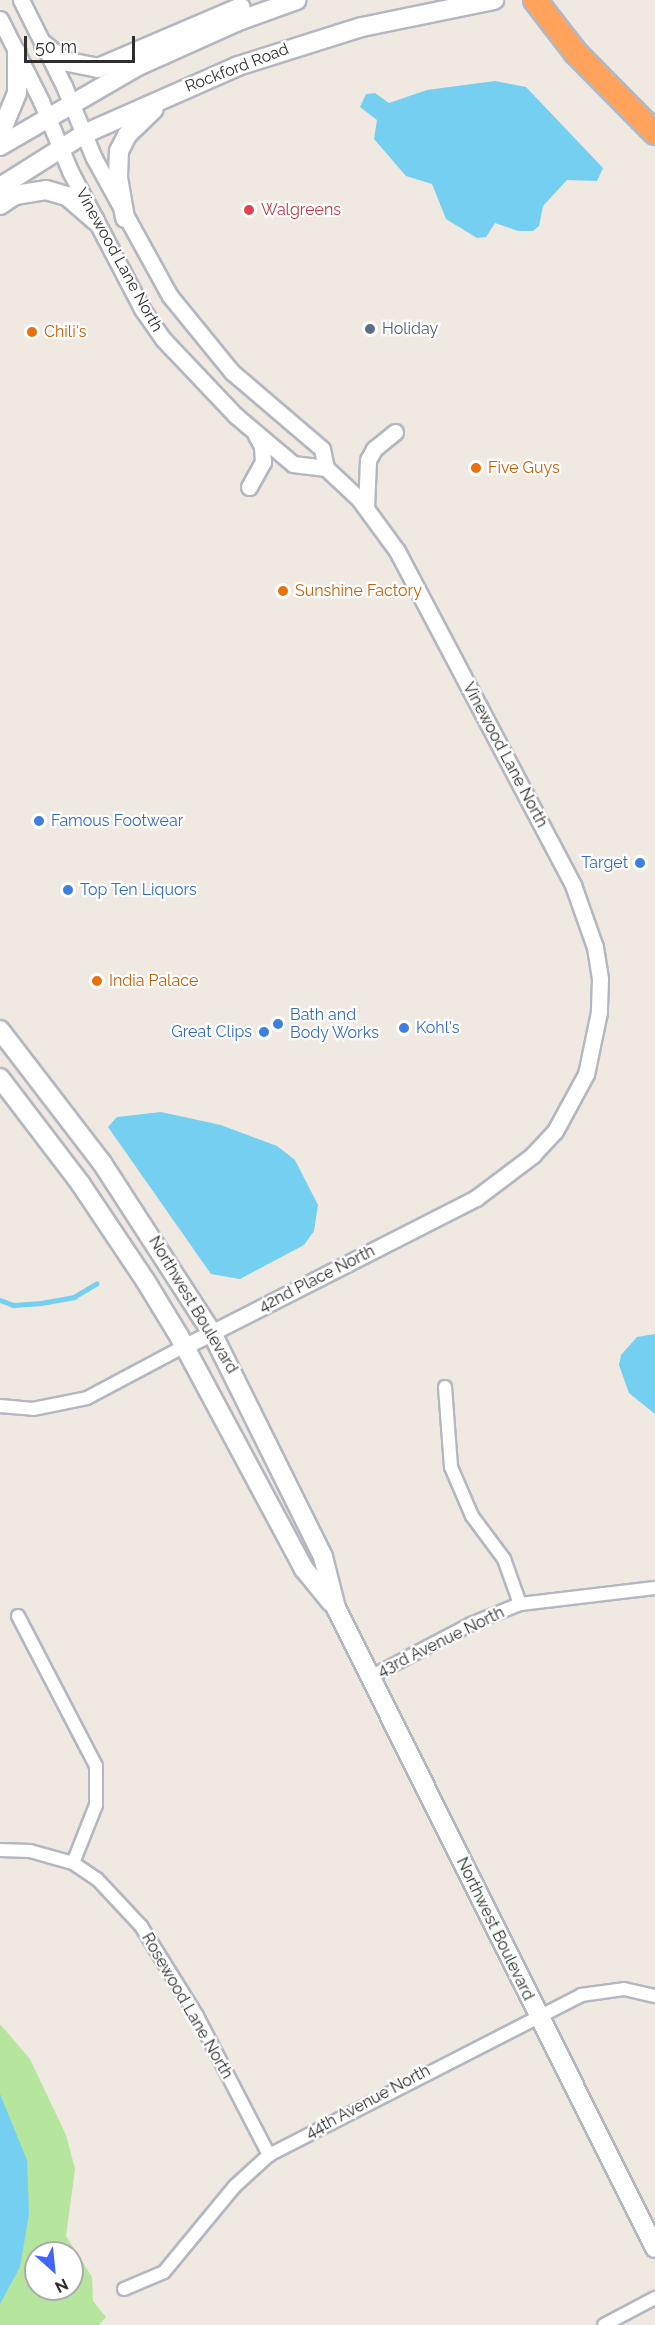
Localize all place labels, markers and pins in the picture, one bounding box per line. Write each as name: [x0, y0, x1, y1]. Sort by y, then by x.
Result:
place label: Walgreens: [261, 200, 341, 220]
marker: Walgreens: [242, 203, 256, 217]
place label: Holiday: [382, 319, 438, 339]
place label: Chili's: [44, 322, 86, 342]
marker: Holiday: [363, 322, 377, 336]
marker: Chili's: [25, 325, 39, 339]
place label: Five Guys: [488, 458, 560, 478]
marker: Five Guys: [469, 461, 483, 475]
place label: Sunshine Factory: [295, 581, 422, 601]
marker: Sunshine Factory: [276, 584, 290, 598]
place label: Famous Footwear: [51, 811, 183, 831]
marker: Famous Footwear: [32, 814, 46, 828]
place label: Target: [581, 853, 628, 873]
marker: Target: [633, 856, 647, 870]
place label: Top Ten Liquors: [80, 880, 197, 900]
marker: Top Ten Liquors: [61, 883, 75, 897]
place label: India Palace: [109, 971, 198, 991]
marker: India Palace: [90, 974, 104, 988]
place label: Bath and Body Works: [290, 1005, 380, 1043]
marker: Bath and Body Works: [271, 1017, 285, 1031]
place label: Kohl's: [416, 1018, 459, 1038]
marker: Kohl's: [397, 1021, 411, 1035]
place label: Great Clips: [171, 1022, 252, 1042]
marker: Great Clips: [257, 1025, 271, 1039]

